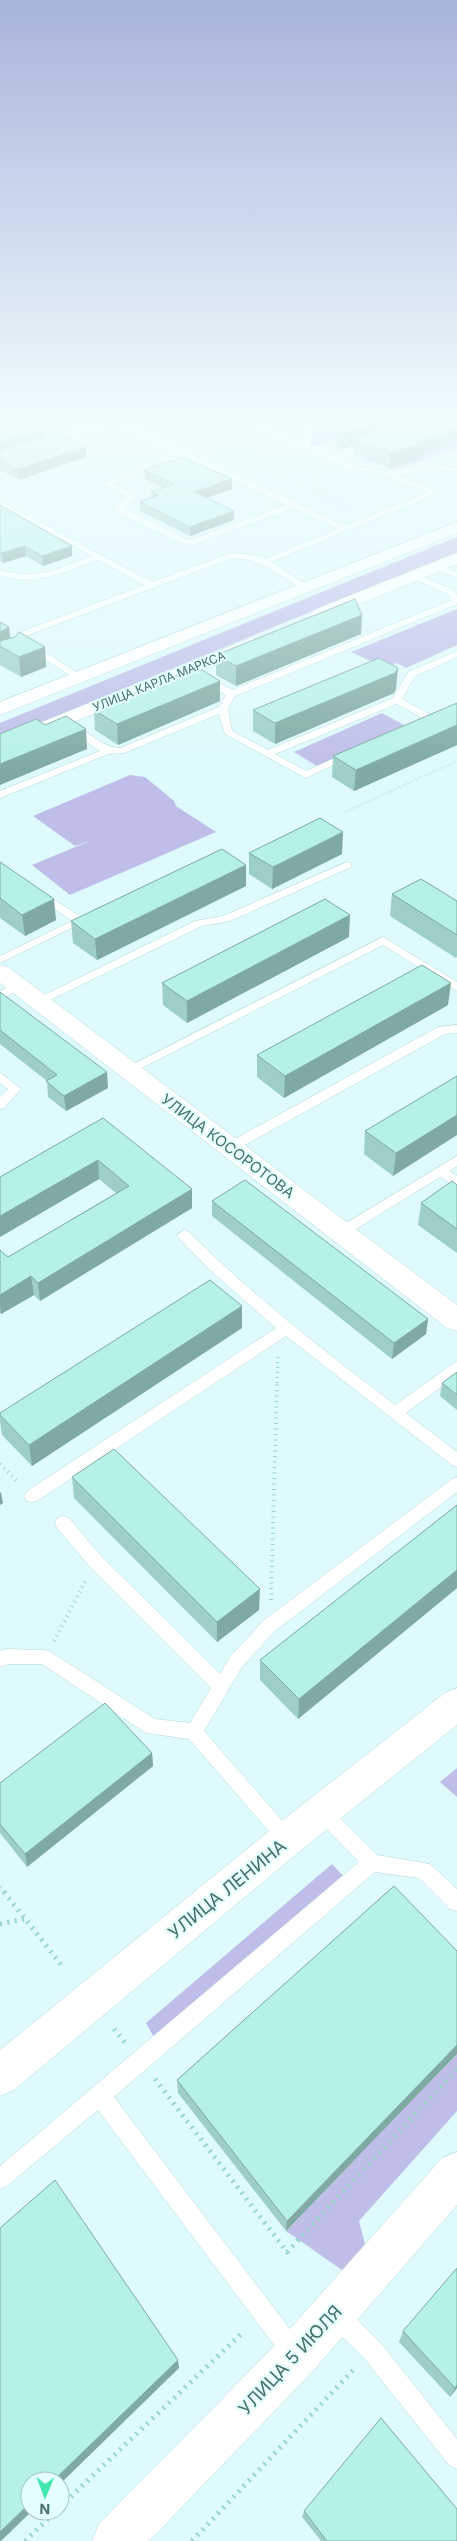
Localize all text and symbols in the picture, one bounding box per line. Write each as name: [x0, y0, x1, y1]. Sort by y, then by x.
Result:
street label: УЛИЦА КАРЛА МАРКСА: [90, 647, 228, 715]
street label: УЛИЦА КОСОРОТОВА: [157, 1090, 299, 1202]
street label: УЛИЦА ЛЕНИНА: [164, 1835, 290, 1943]
street label: УЛИЦА 5 ИЮЛЯ: [234, 2301, 346, 2419]
north arrow: [20, 2471, 70, 2521]
text: N: [39, 2501, 50, 2518]

